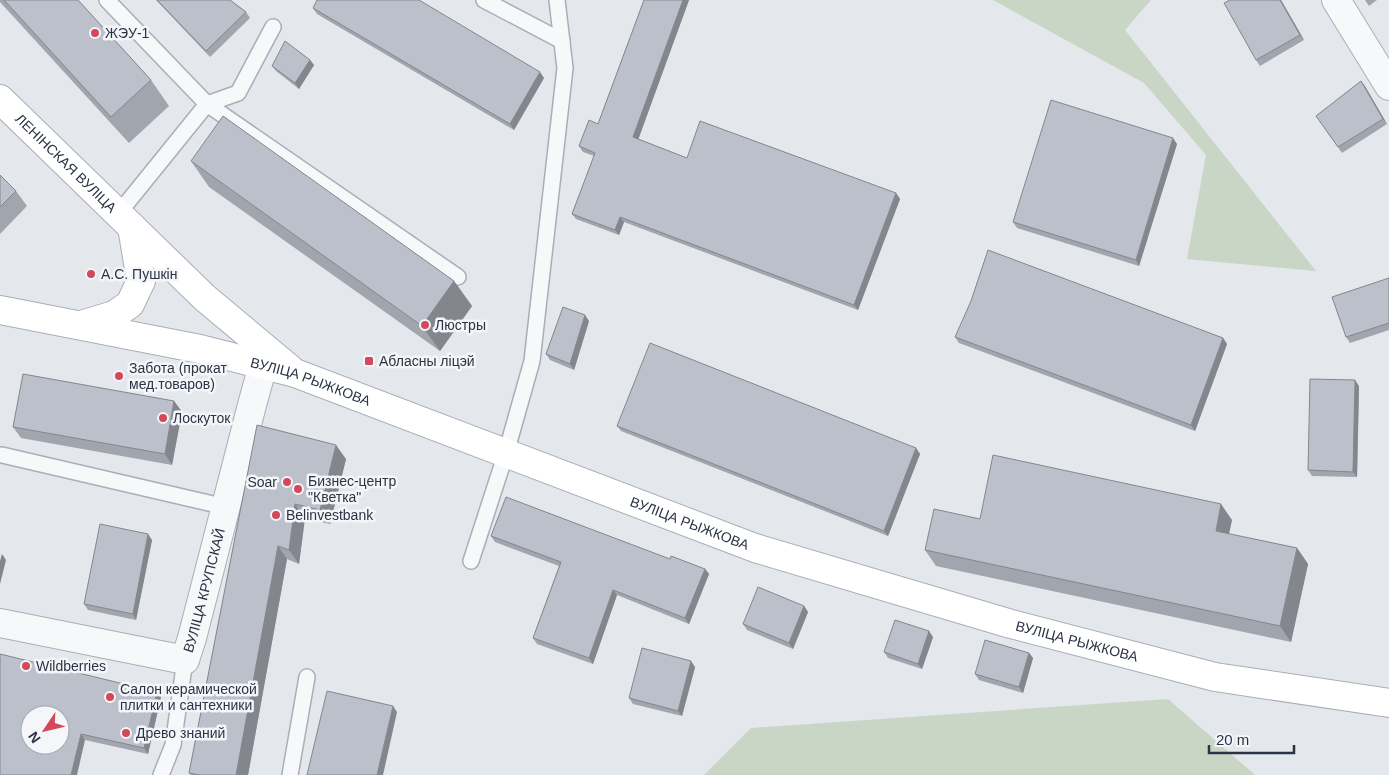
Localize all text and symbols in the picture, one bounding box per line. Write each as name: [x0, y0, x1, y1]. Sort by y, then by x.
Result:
place label: ЖЭУ-1: [105, 25, 150, 41]
marker: ЖЭУ-1: [89, 27, 101, 39]
street label: ЛЕНІНСКАЯ ВУЛІЦА: [12, 111, 120, 216]
place label: А.С. Пушкін: [101, 266, 177, 282]
marker: А.С. Пушкін: [85, 268, 97, 280]
place label: Люстры: [435, 317, 486, 333]
marker: Люстры: [419, 319, 431, 331]
place label: Абласны ліцэй: [379, 353, 475, 369]
street label: ВУЛІЦА РЫЖКОВА: [249, 354, 373, 409]
marker: Абласны ліцэй: [363, 355, 375, 367]
place label: Забота (прокат мед.товаров): [129, 360, 227, 392]
marker: Забота (прокат мед.товаров): [113, 370, 125, 382]
place label: Лоскуток: [173, 410, 231, 426]
marker: Лоскуток: [157, 412, 169, 424]
place label: Бизнес-центр "Кветка": [308, 473, 396, 505]
place label: Soar: [247, 474, 277, 490]
marker: Soar: [281, 476, 293, 488]
marker: Бизнес-центр "Кветка": [292, 483, 304, 495]
street label: ВУЛІЦА РЫЖКОВА: [628, 493, 752, 553]
place label: Belinvestbank: [286, 507, 374, 523]
marker: Belinvestbank: [270, 509, 282, 521]
street label: ВУЛІЦА КРУПСКАЙ: [180, 526, 228, 654]
street label: ВУЛІЦА РЫЖКОВА: [1014, 618, 1140, 665]
place label: Wildberries: [36, 658, 106, 674]
marker: Wildberries: [20, 660, 32, 672]
place label: Салон керамической плитки и сантехники: [120, 681, 257, 713]
marker: Салон керамической плитки и сантехники: [104, 691, 116, 703]
north arrow: [20, 705, 70, 755]
scale bar: [1209, 722, 1294, 754]
place label: Древо знаний: [136, 725, 225, 741]
marker: Древо знаний: [120, 727, 132, 739]
text: N: [25, 729, 44, 746]
text: 20 m: [1216, 731, 1249, 748]

